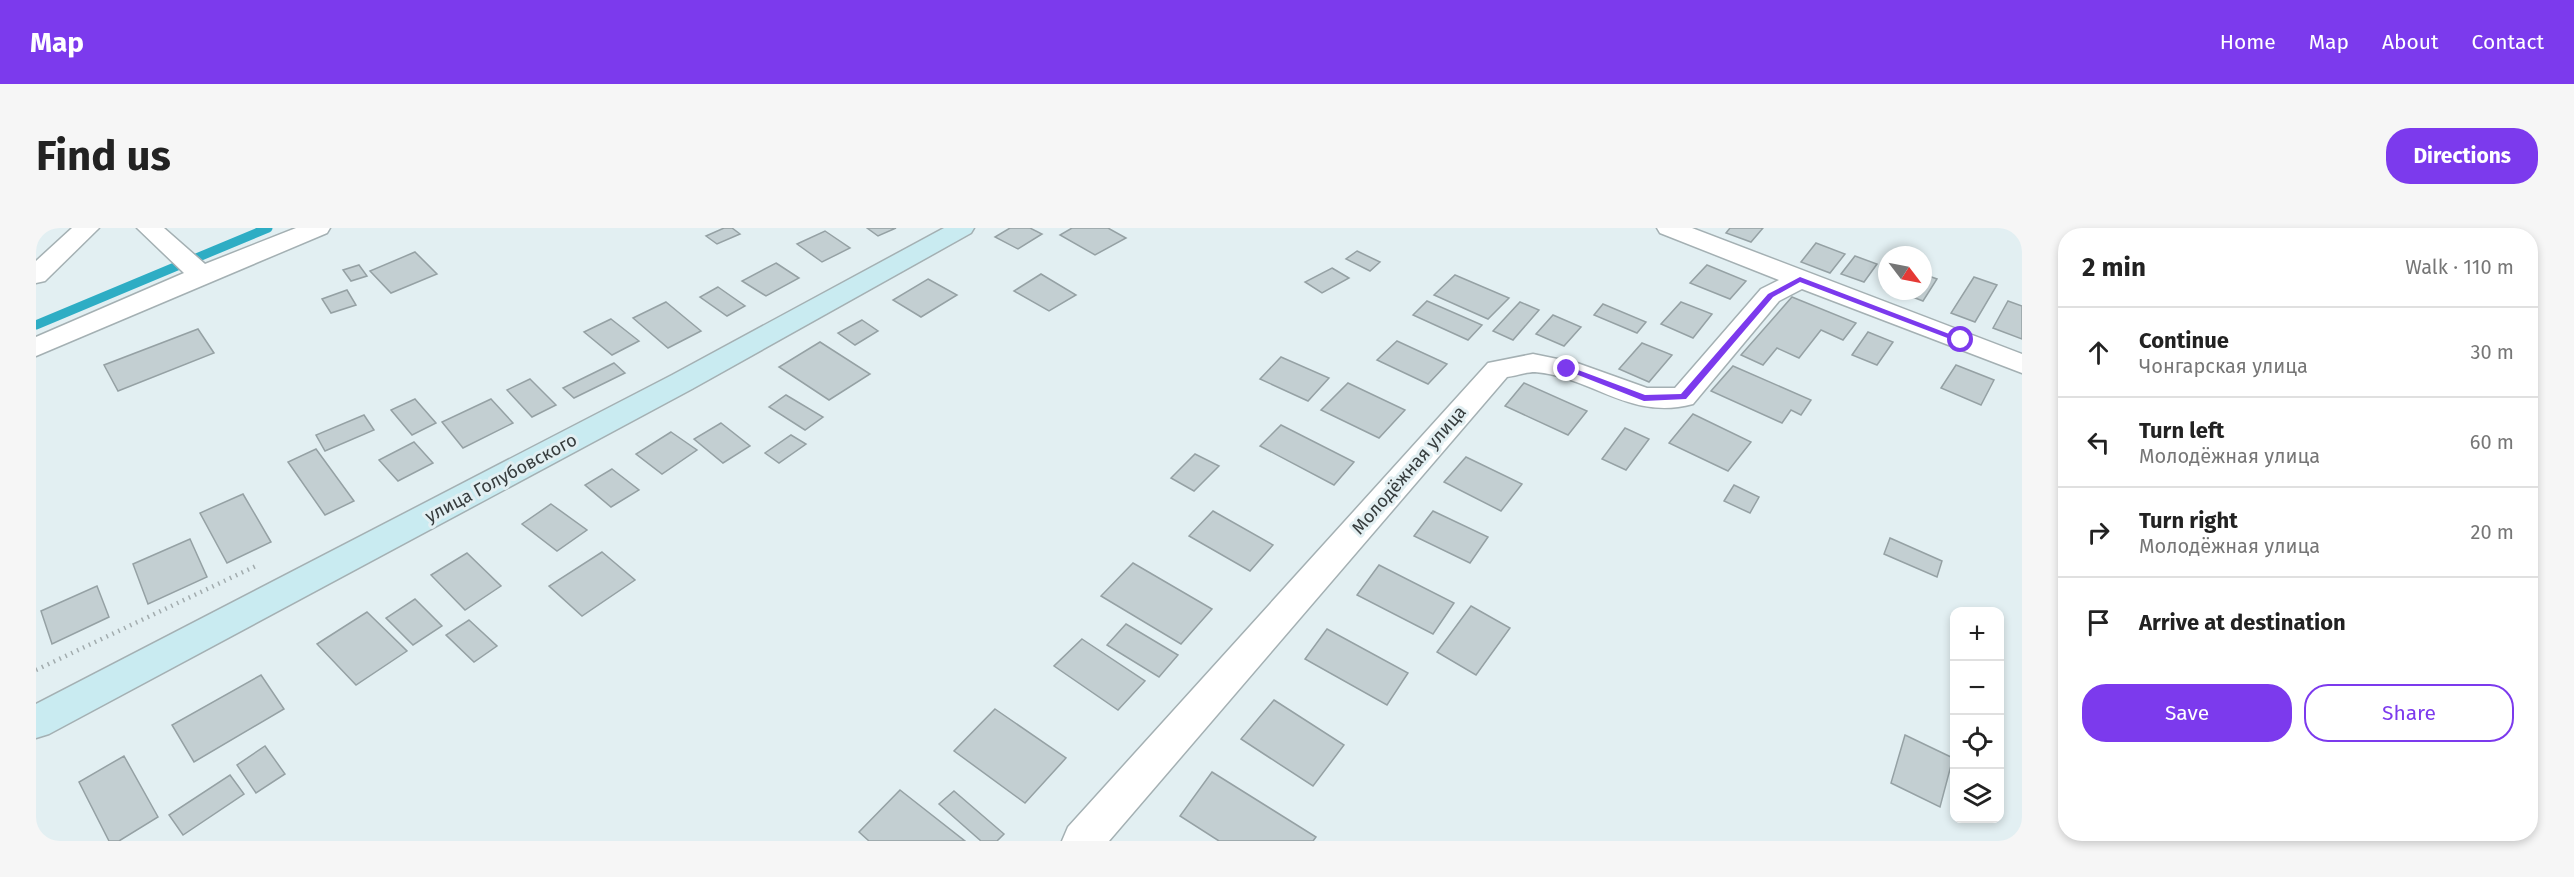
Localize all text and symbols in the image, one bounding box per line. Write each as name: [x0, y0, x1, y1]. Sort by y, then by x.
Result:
text: Map: [30, 26, 84, 59]
text: Home: [2220, 29, 2276, 55]
text: Map: [2309, 29, 2349, 55]
text: About: [2382, 29, 2439, 55]
text: Contact: [2472, 29, 2544, 55]
button: Directions: [2386, 128, 2538, 184]
text: Find us: [36, 131, 171, 181]
north arrow: [1878, 246, 1932, 300]
text: 2 min: [2082, 252, 2146, 283]
text: Walk · 110 m: [2405, 255, 2514, 279]
route start: [1947, 326, 1973, 352]
text: Continue: [2139, 327, 2229, 354]
icon: ahead: [2082, 336, 2115, 369]
text: 30 m: [2470, 340, 2514, 364]
text: Чонгарская улица: [2139, 354, 2308, 378]
route end: [1553, 355, 1579, 381]
street label: Молодёжная улица: [1347, 401, 1471, 539]
text: Turn left: [2139, 417, 2224, 444]
icon: left: [2082, 426, 2115, 459]
street label: улица Голубовского: [421, 429, 581, 527]
text: 60 m: [2470, 430, 2514, 454]
text: Молодёжная улица: [2139, 444, 2320, 468]
text: Turn right: [2139, 507, 2238, 534]
icon: right: [2082, 516, 2115, 549]
text: 20 m: [2471, 520, 2514, 544]
text: Молодёжная улица: [2139, 534, 2320, 558]
icon: arrive: [2082, 606, 2115, 639]
map controls: [1950, 607, 2004, 823]
button: +: [1950, 607, 2004, 661]
text: Arrive at destination: [2139, 609, 2346, 636]
button: −: [1950, 661, 2004, 715]
button: Save: [2082, 684, 2292, 742]
button: Share: [2304, 684, 2514, 742]
button: locate: [1950, 715, 2004, 769]
button: layers: [1950, 769, 2004, 823]

